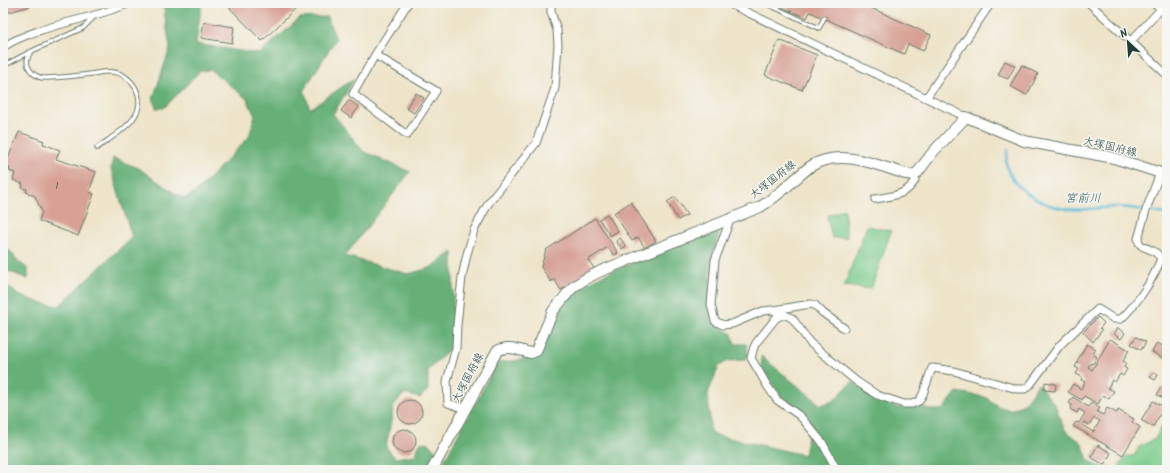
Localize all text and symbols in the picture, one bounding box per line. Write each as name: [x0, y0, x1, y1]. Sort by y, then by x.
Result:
north arrow: [1108, 22, 1148, 62]
text: N: [1117, 24, 1131, 44]
street label: 大塚国府線: [1081, 132, 1139, 162]
street label: 大塚国府線: [746, 156, 800, 204]
house number: 1: [56, 179, 59, 194]
water label: 宮前川: [1065, 189, 1101, 208]
street label: 大塚国府線: [447, 349, 489, 407]

